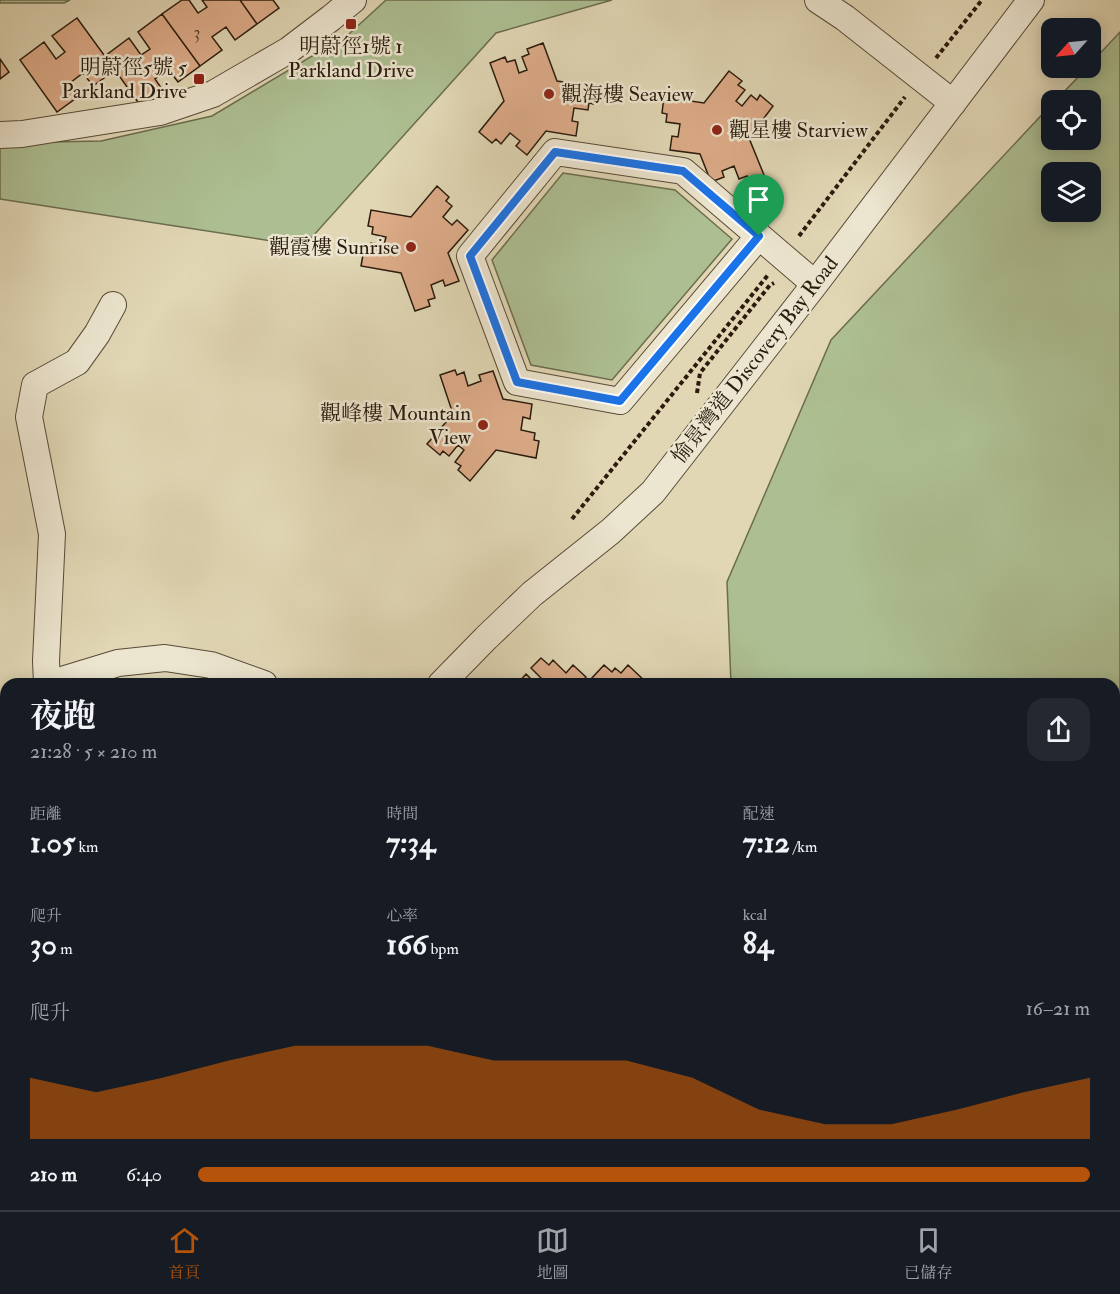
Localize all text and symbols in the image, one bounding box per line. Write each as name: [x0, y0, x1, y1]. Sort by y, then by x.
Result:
marker: 明蔚徑1號 1 Parkland Drive: [344, 17, 358, 31]
north arrow: [1041, 18, 1101, 78]
map controls: [1041, 18, 1101, 222]
house number: 3: [194, 21, 200, 44]
place label: 明蔚徑1號 1 Parkland Drive: [288, 33, 414, 84]
place label: 明蔚徑5號 5 Parkland Drive: [61, 54, 188, 105]
marker: 明蔚徑5號 5 Parkland Drive: [192, 72, 206, 86]
place label: 觀海樓 Seaview: [561, 81, 695, 108]
marker: 觀海樓 Seaview: [542, 87, 556, 101]
button: locate: [1041, 90, 1101, 150]
place label: 觀星樓 Starview: [729, 117, 869, 144]
marker: 觀星樓 Starview: [710, 123, 724, 137]
button: layers: [1041, 162, 1101, 222]
pin: [733, 174, 784, 236]
icon: arrive: [742, 183, 775, 216]
place label: 觀霞樓 Sunrise: [269, 234, 399, 261]
marker: 觀霞樓 Sunrise: [404, 240, 418, 254]
street label: 愉景灣道 Discovery Bay Road: [666, 250, 845, 469]
place label: 觀峰樓 Mountain View: [320, 400, 472, 451]
marker: 觀峰樓 Mountain View: [476, 418, 490, 432]
text: 夜跑: [30, 696, 96, 737]
button: share: [1027, 698, 1090, 761]
text: 21:28 · 5 × 210 m: [30, 739, 157, 764]
text: 距離: [30, 804, 62, 824]
text: 時間: [386, 804, 418, 824]
text: 配速: [743, 804, 775, 824]
text: 1.05: [30, 824, 75, 861]
text: 7:34: [386, 824, 435, 861]
text: 7:12: [743, 824, 790, 861]
text: km: [75, 837, 99, 857]
text: /km: [790, 837, 817, 857]
text: kcal: [743, 905, 767, 925]
text: 爬升: [30, 906, 62, 926]
text: 心率: [386, 906, 418, 926]
text: 84: [743, 925, 773, 962]
text: 30: [30, 926, 57, 963]
text: 166: [386, 926, 427, 963]
text: m: [57, 939, 73, 959]
text: bpm: [427, 939, 459, 959]
text: 16–21 m: [1026, 996, 1090, 1021]
text: 爬升: [30, 1000, 70, 1025]
text: 210 m: [30, 1162, 77, 1187]
text: 6:40: [126, 1162, 162, 1187]
tab: 首頁: [168, 1224, 201, 1283]
tab: 地圖: [536, 1224, 569, 1283]
tab: 已儲存: [904, 1224, 952, 1283]

